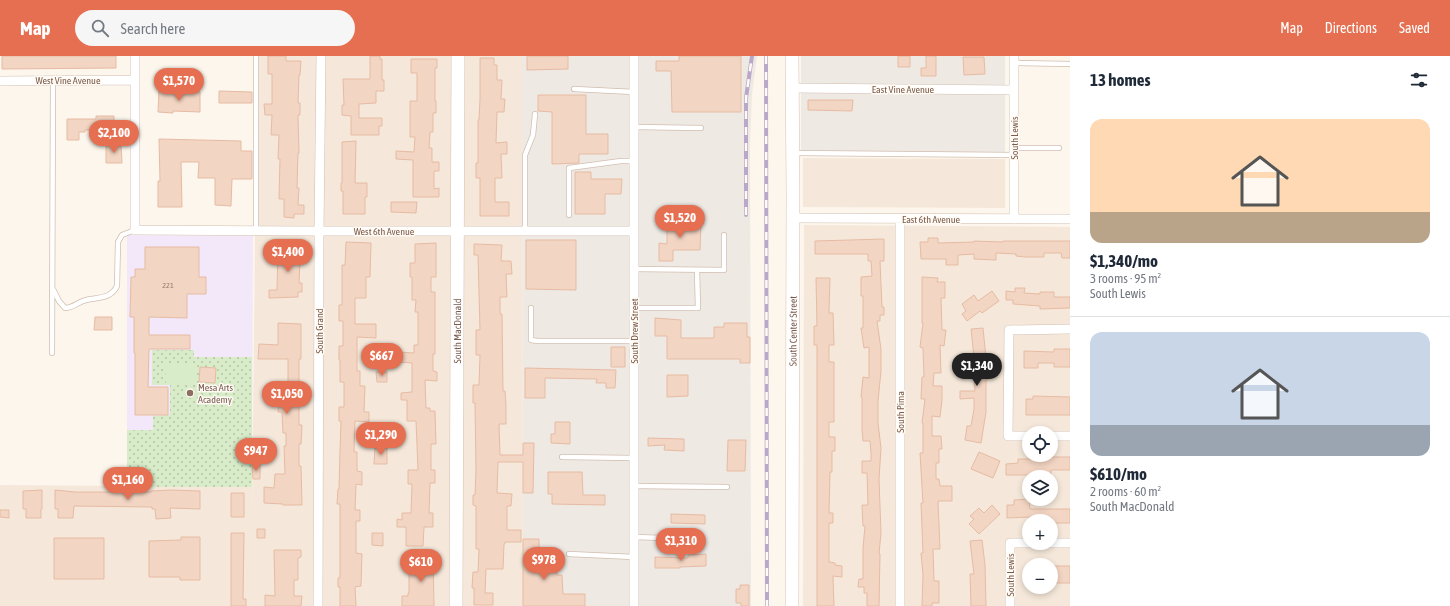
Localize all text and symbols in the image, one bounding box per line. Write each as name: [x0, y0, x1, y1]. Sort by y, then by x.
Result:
search box: [75, 10, 355, 46]
text: Map: [20, 17, 51, 39]
icon: search: [89, 17, 111, 39]
text: Search here: [121, 20, 185, 37]
text: Map: [1280, 20, 1303, 36]
text: Directions: [1325, 20, 1377, 36]
text: Saved: [1399, 20, 1430, 36]
pin: $1,570: [146, 68, 212, 102]
icon: filters: [1408, 69, 1430, 91]
text: 13 homes: [1090, 70, 1151, 90]
text: $1,570: [163, 73, 195, 88]
street label: West Vine Avenue: [36, 75, 101, 86]
street label: East Vine Avenue: [872, 84, 935, 95]
street label: South Lewis: [1009, 116, 1020, 159]
pin: $2,100: [81, 120, 147, 154]
text: $2,100: [98, 125, 130, 140]
icon: home: [1224, 145, 1296, 217]
pin: $1,520: [647, 205, 713, 239]
text: $1,520: [664, 210, 696, 225]
street label: East 6th Avenue: [902, 214, 961, 225]
street label: West 6th Avenue: [354, 226, 415, 237]
pin: $1,400: [255, 239, 321, 273]
text: $1,400: [272, 244, 304, 259]
text: $1,340/mo: [1090, 251, 1158, 271]
text: 3 rooms · 95 m²: [1090, 271, 1161, 286]
house number: 221: [162, 281, 174, 290]
text: South Lewis: [1090, 286, 1146, 301]
street label: South Center Street: [787, 296, 798, 366]
street label: South MacDonald: [451, 298, 463, 364]
street label: South Drew Street: [629, 298, 640, 364]
street label: South Grand: [314, 308, 325, 354]
pin: $667: [358, 343, 406, 377]
text: $667: [370, 348, 394, 363]
pin: $1,340: [944, 353, 1010, 387]
text: $1,340: [961, 358, 993, 373]
icon: home: [1224, 358, 1296, 430]
pin: $1,050: [254, 381, 320, 415]
place label: Mesa Arts Academy: [198, 382, 233, 405]
text: $1,050: [271, 386, 303, 401]
marker: Mesa Arts Academy: [185, 388, 195, 398]
street label: South Pima: [895, 391, 906, 433]
pin: $1,290: [348, 422, 414, 456]
map controls: [1022, 426, 1058, 594]
button: locate: [1022, 426, 1058, 462]
text: $1,290: [365, 427, 397, 442]
pin: $947: [232, 438, 280, 472]
text: $947: [244, 443, 268, 458]
text: $610/mo: [1090, 464, 1147, 484]
pin: $1,160: [95, 467, 161, 501]
button: layers: [1022, 470, 1058, 506]
text: $1,160: [112, 472, 144, 487]
text: 2 rooms · 60 m²: [1090, 484, 1161, 499]
text: South MacDonald: [1090, 499, 1174, 514]
button: +: [1022, 514, 1058, 550]
pin: $1,310: [648, 528, 714, 562]
text: $1,310: [665, 533, 697, 548]
pin: $978: [520, 547, 568, 581]
pin: $610: [397, 549, 445, 583]
text: $978: [532, 552, 556, 567]
street label: South Lewis: [1005, 553, 1016, 596]
text: $610: [409, 554, 433, 569]
button: −: [1022, 558, 1058, 594]

